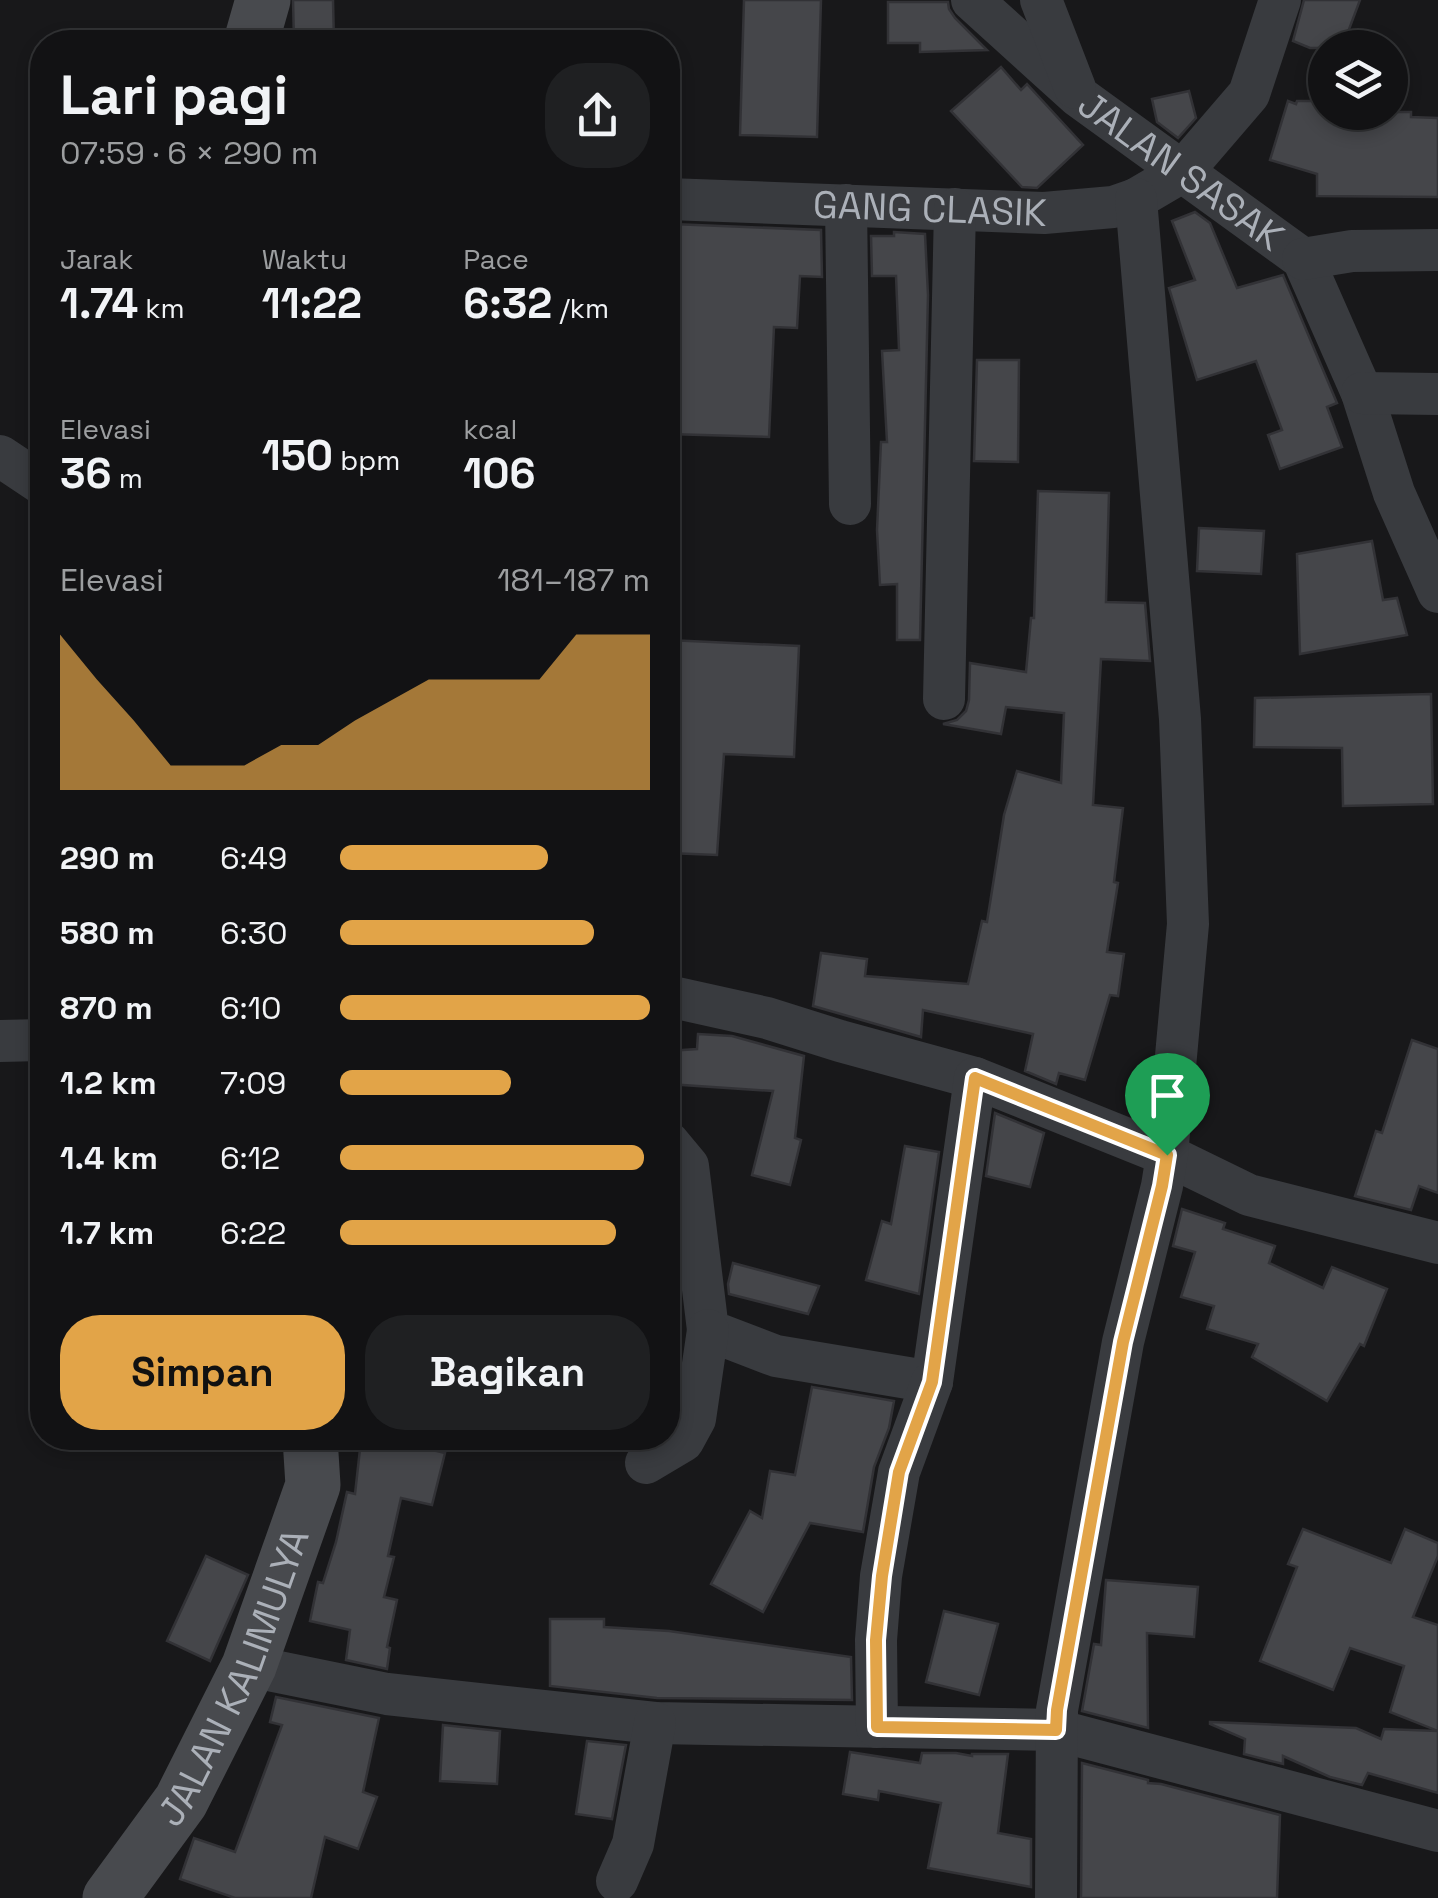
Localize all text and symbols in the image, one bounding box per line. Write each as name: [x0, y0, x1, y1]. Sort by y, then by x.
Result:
map controls: [1308, 30, 1408, 130]
button: layers: [1308, 30, 1408, 130]
text: Lari pagi: [60, 60, 288, 130]
button: share: [545, 63, 650, 168]
street label: JALAN SASAK: [1069, 80, 1293, 261]
text: 07:59 · 6 × 290 m: [60, 133, 318, 173]
street label: GANG CLASIK: [812, 180, 1048, 237]
text: Jarak: [60, 241, 133, 277]
text: Waktu: [262, 241, 347, 277]
text: Pace: [463, 241, 529, 277]
text: 1.74: [60, 277, 138, 330]
text: 11:22: [262, 277, 362, 330]
text: 6:32: [463, 277, 552, 330]
text: km: [138, 290, 184, 326]
text: /km: [552, 290, 609, 326]
text: Elevasi: [60, 411, 151, 447]
text: kcal: [463, 411, 517, 447]
text: 150: [262, 429, 333, 482]
text: bpm: [333, 442, 400, 478]
text: 36: [60, 447, 112, 500]
text: 106: [463, 447, 535, 500]
text: m: [112, 460, 143, 496]
text: Elevasi: [60, 560, 164, 600]
text: 181–187 m: [497, 560, 650, 600]
text: 290 m: [60, 838, 155, 878]
text: 6:49: [220, 838, 287, 878]
text: 580 m: [60, 913, 155, 953]
text: 6:30: [220, 913, 288, 953]
text: 870 m: [60, 988, 153, 1028]
text: 6:10: [220, 988, 282, 1028]
pin: [1125, 1053, 1210, 1156]
text: 1.2 km: [60, 1063, 157, 1103]
text: 7:09: [220, 1063, 286, 1103]
icon: arrive: [1140, 1068, 1195, 1123]
text: 1.4 km: [60, 1138, 158, 1178]
text: 6:12: [220, 1138, 280, 1178]
text: 1.7 km: [60, 1213, 154, 1253]
text: 6:22: [220, 1213, 286, 1253]
button: Simpan: [60, 1315, 345, 1430]
button: Bagikan: [365, 1315, 650, 1430]
street label: JALAN KALIMULYA: [147, 1522, 320, 1836]

